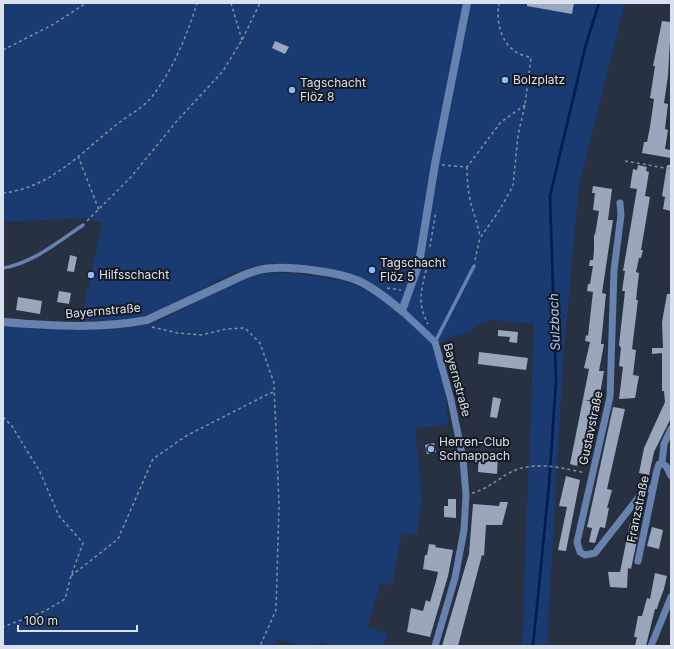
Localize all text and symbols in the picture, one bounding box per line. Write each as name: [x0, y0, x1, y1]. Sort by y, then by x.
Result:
place label: Bolzplatz: [513, 72, 565, 87]
place label: Tagschacht Flöz 8: [300, 75, 366, 104]
marker: Bolzplatz: [500, 75, 510, 85]
marker: Tagschacht Flöz 8: [287, 85, 297, 95]
place label: Tagschacht Flöz 5: [380, 255, 446, 284]
marker: Tagschacht Flöz 5: [367, 265, 377, 275]
place label: Hilfsschacht: [99, 267, 169, 282]
marker: Hilfsschacht: [86, 270, 96, 280]
water label: Sulzbach: [545, 293, 563, 351]
street label: Bayernstraße: [65, 300, 141, 321]
street label: Bayernstraße: [440, 341, 475, 418]
street label: Gustavstraße: [575, 389, 606, 466]
place label: Herren-Club Schnappach: [439, 434, 510, 463]
marker: Herren-Club Schnappach: [426, 444, 436, 454]
street label: Franzstraße: [623, 474, 652, 544]
scale bar: [18, 607, 137, 633]
text: 100 m: [24, 613, 58, 628]

